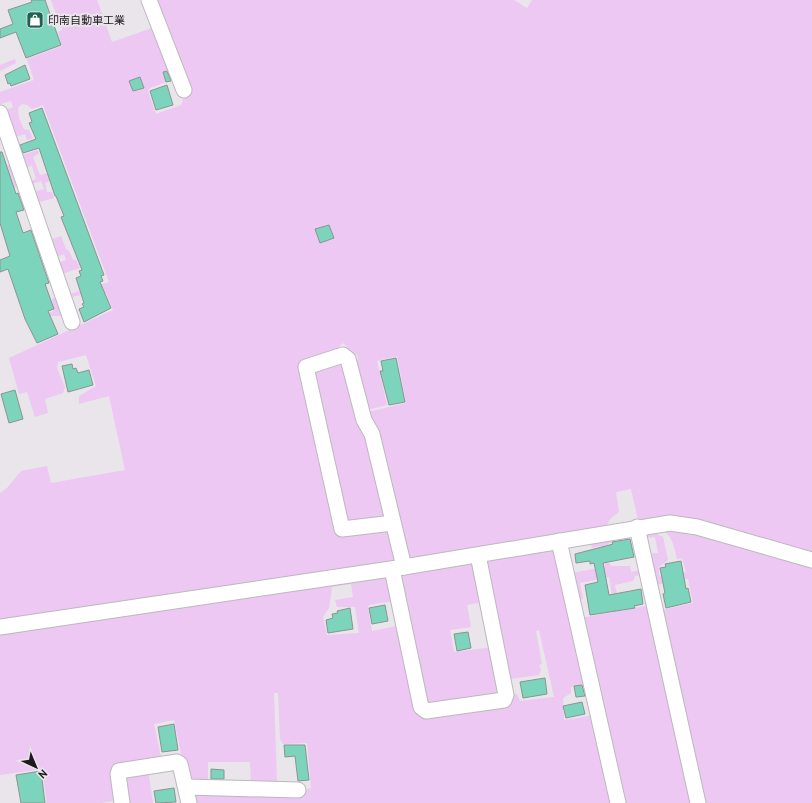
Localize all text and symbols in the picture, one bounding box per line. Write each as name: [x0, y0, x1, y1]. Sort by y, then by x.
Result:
shop icon: 印南自動車工業: [25, 10, 45, 30]
place label: 印南自動車工業: [48, 13, 125, 27]
north arrow: [16, 747, 56, 787]
text: N: [35, 767, 50, 782]

